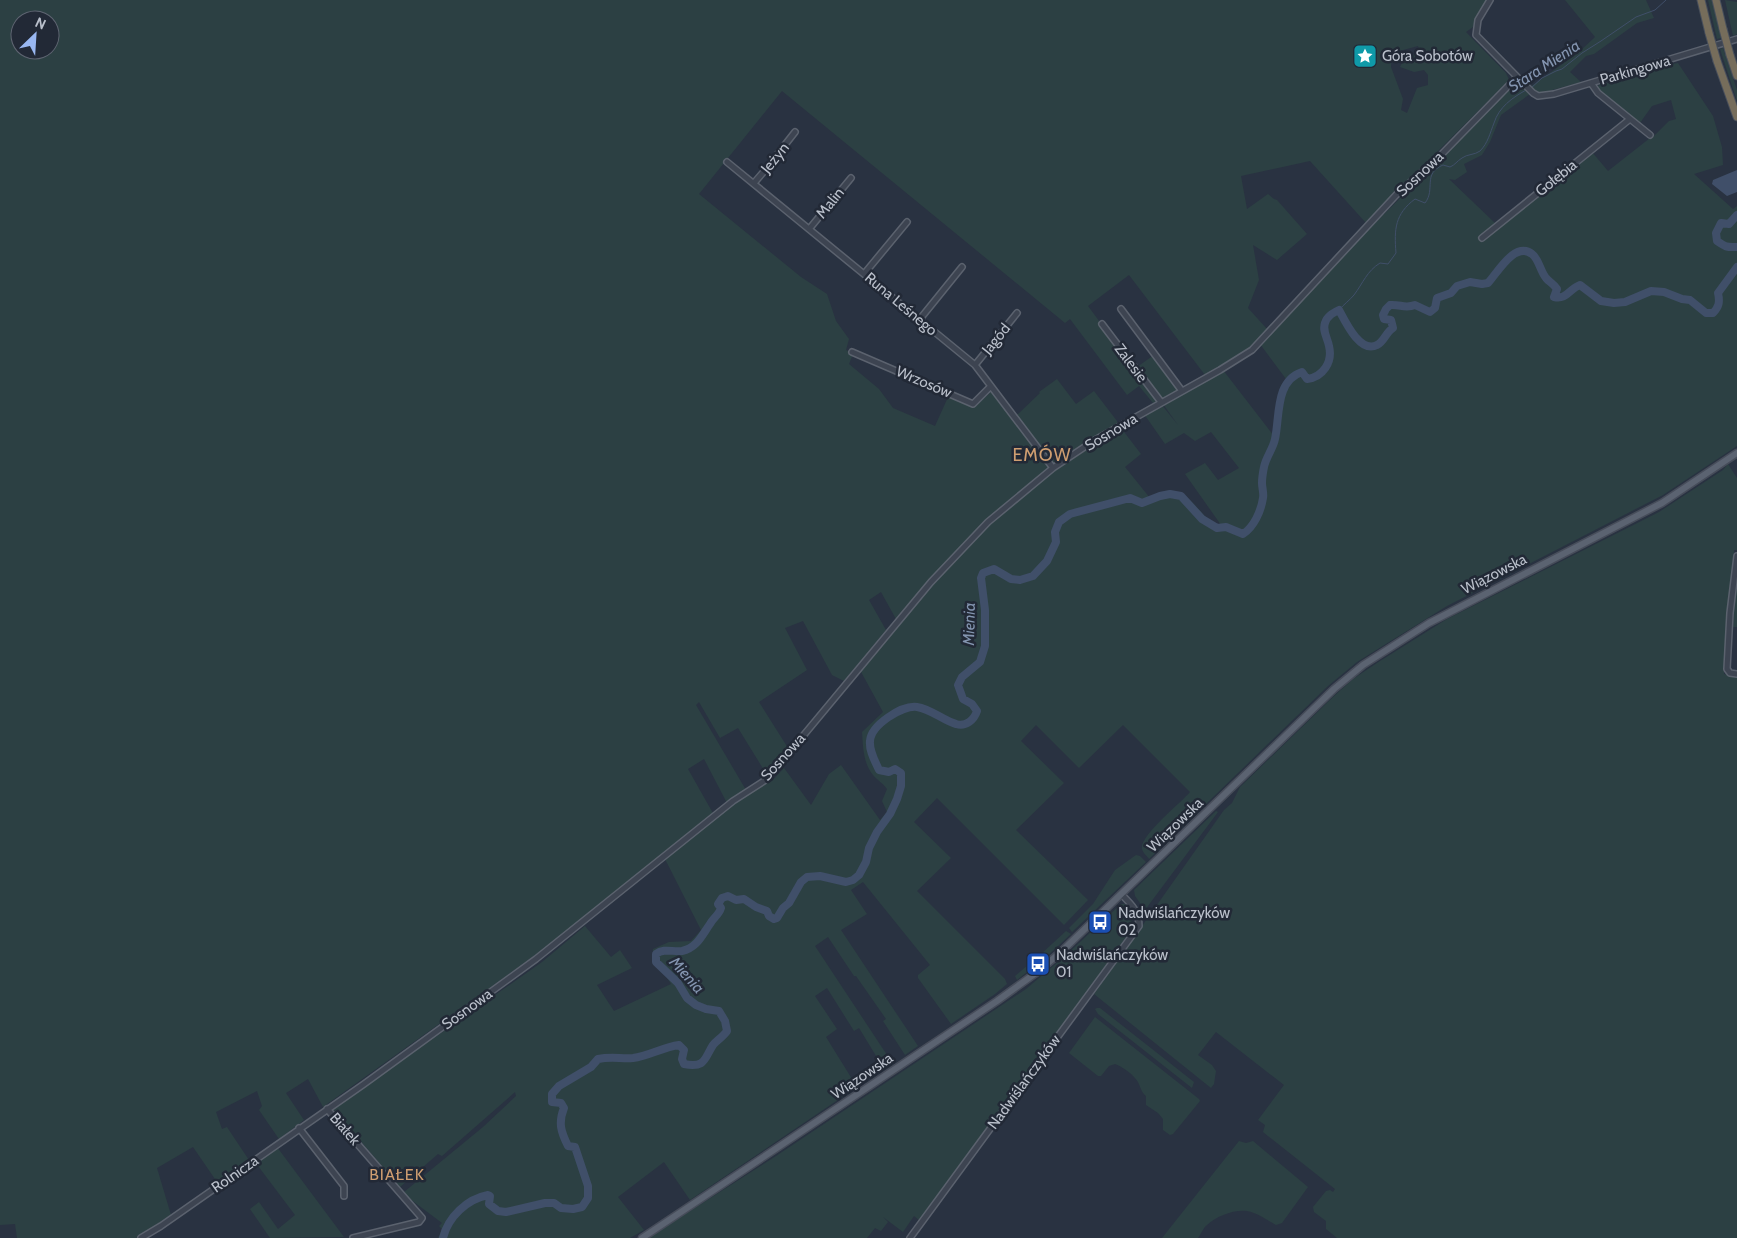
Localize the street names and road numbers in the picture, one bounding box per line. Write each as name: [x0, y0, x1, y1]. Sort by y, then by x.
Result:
street label: Parkingowa: [1598, 51, 1673, 89]
street label: Jeżyn: [757, 139, 793, 178]
street label: Sosnowa: [1393, 147, 1448, 200]
street label: Gołębia: [1532, 155, 1581, 200]
street label: Malin: [812, 184, 848, 222]
street label: Runa Leśnego: [861, 269, 941, 339]
street label: Jagód: [977, 320, 1014, 359]
street label: Zalesie: [1111, 340, 1151, 386]
street label: Wrzosów: [893, 362, 955, 402]
street label: Sosnowa: [1082, 409, 1141, 455]
street label: Wiązowska: [1459, 550, 1530, 598]
street label: Sosnowa: [757, 729, 810, 784]
street label: Wiązowska: [1143, 793, 1207, 856]
street label: Sosnowa: [438, 984, 496, 1033]
street label: Nadwiślańczyków: [984, 1031, 1064, 1133]
street label: Wiązowska: [828, 1048, 897, 1103]
street label: Białek: [326, 1109, 364, 1149]
street label: Rolnicza: [208, 1151, 263, 1197]

